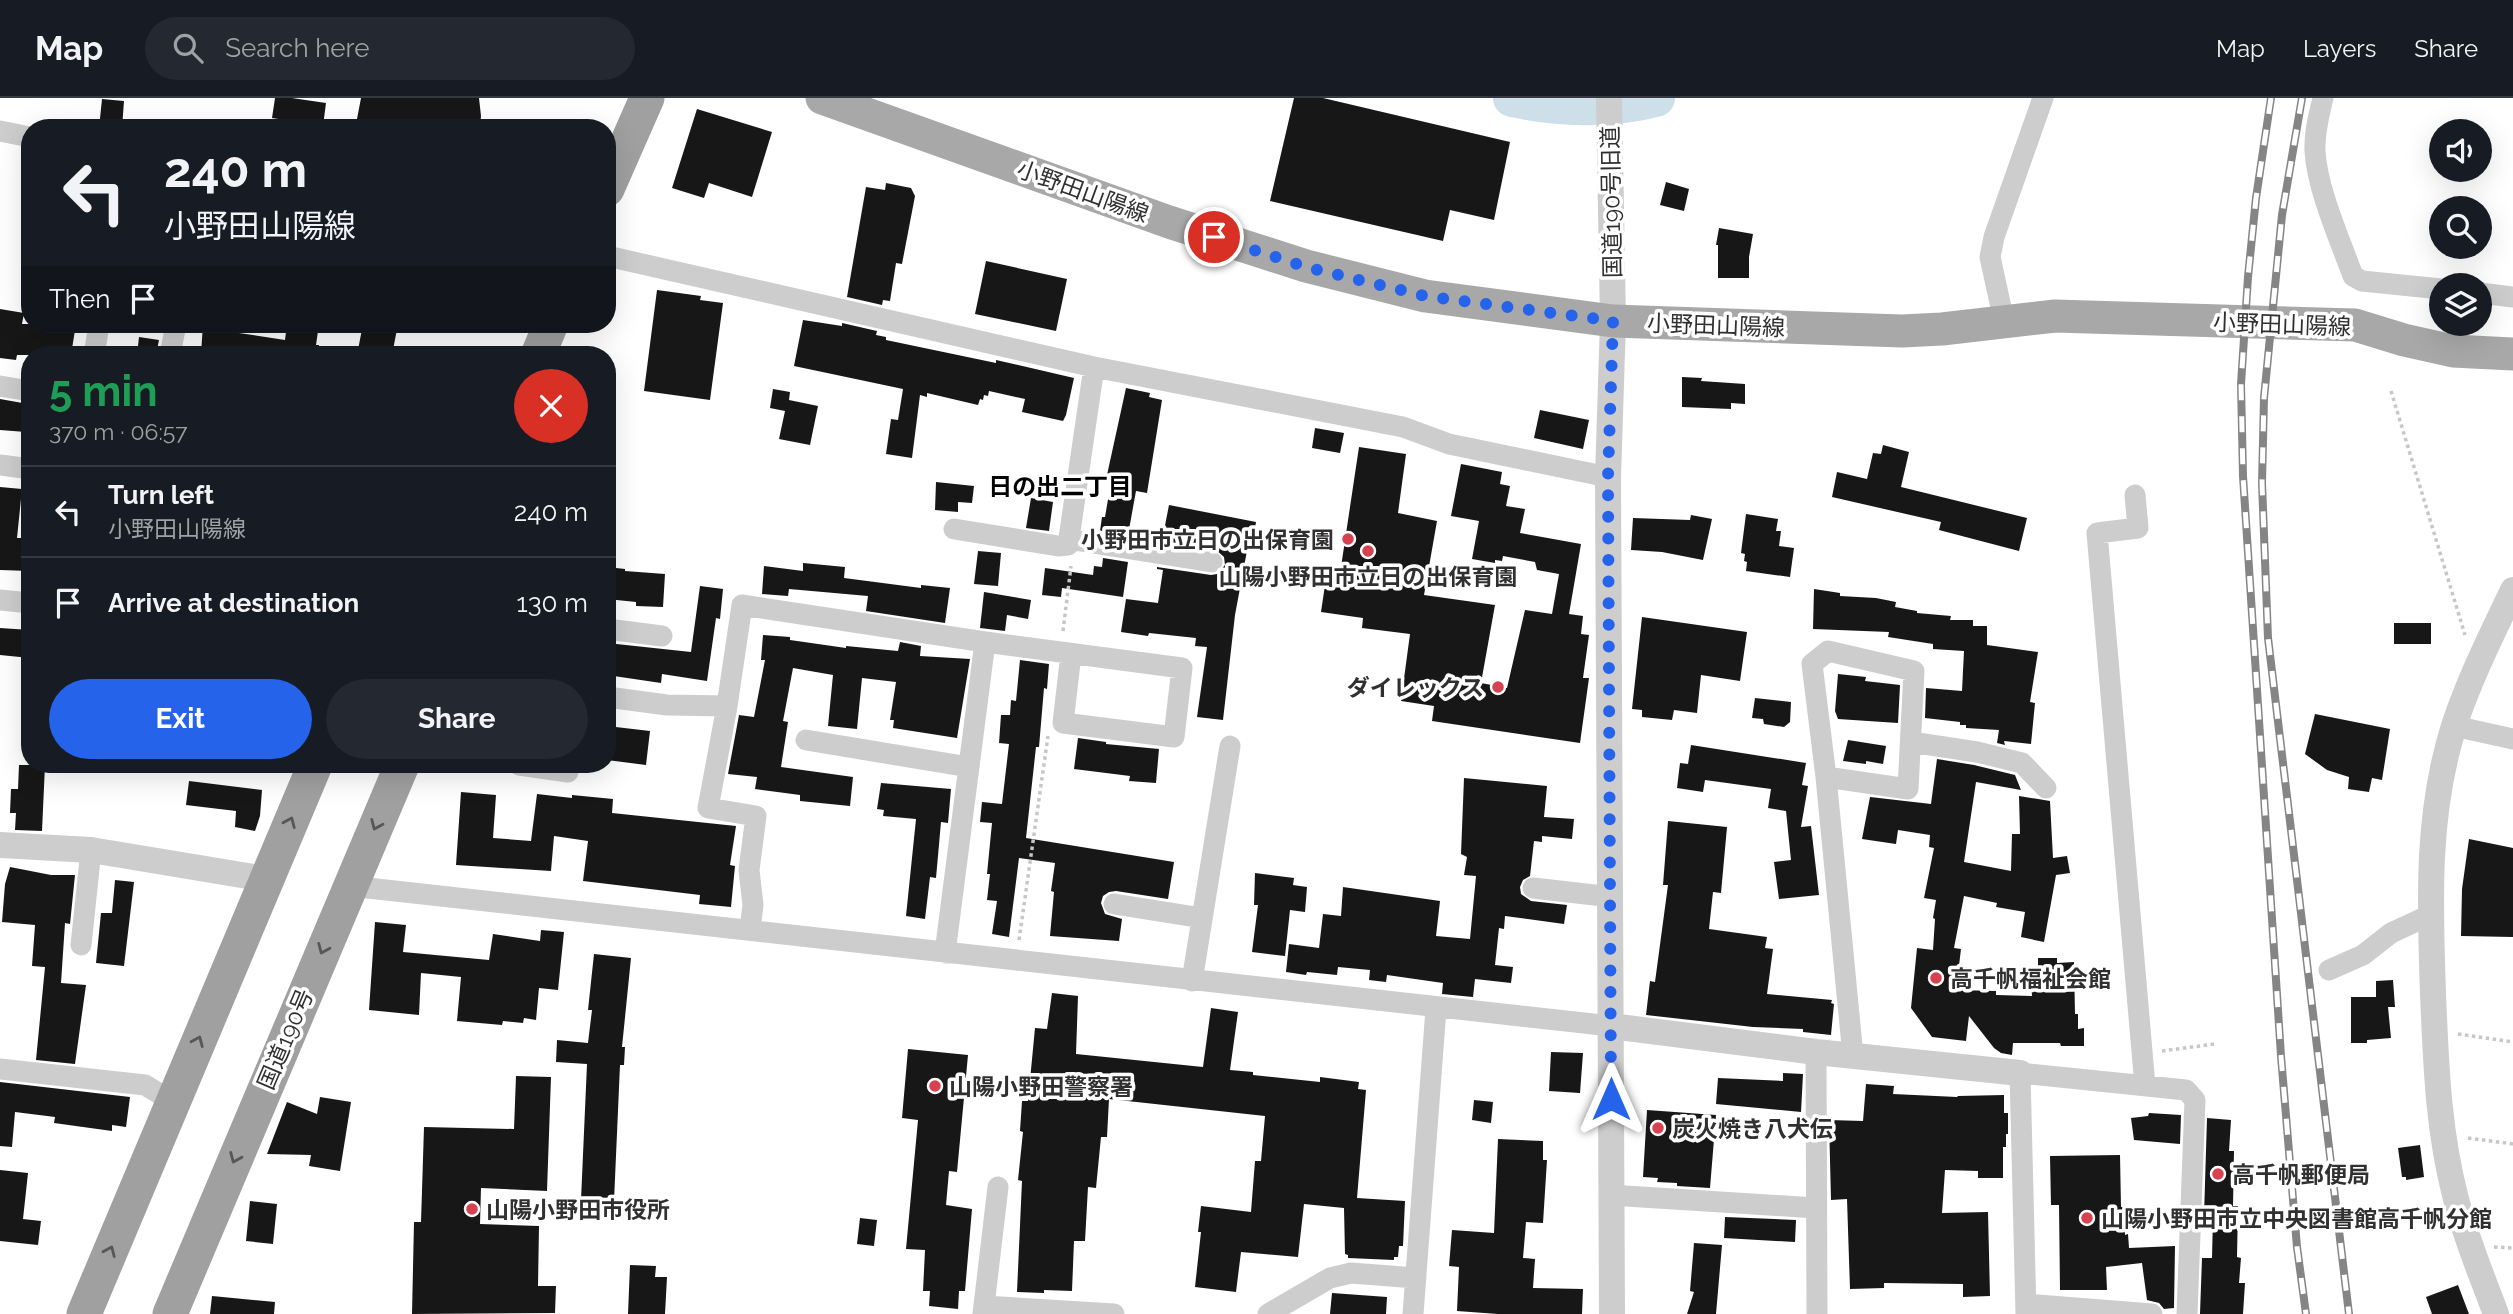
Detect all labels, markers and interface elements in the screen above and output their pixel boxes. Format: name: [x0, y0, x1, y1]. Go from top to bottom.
search box: [145, 17, 635, 80]
text: Map: [35, 29, 103, 68]
icon: search: [169, 29, 207, 67]
text: Search here: [225, 33, 370, 63]
text: Map: [2216, 34, 2265, 63]
text: Layers: [2303, 34, 2376, 63]
text: Share: [2414, 34, 2478, 63]
map controls: [2429, 119, 2492, 336]
button: sound: [2429, 119, 2492, 182]
street label: 国道190号旧道: [1596, 126, 1626, 278]
text: 240 m: [164, 141, 307, 198]
icon: left: [49, 147, 140, 238]
street label: 小野田山陽線: [1014, 155, 1152, 227]
button: search: [2429, 196, 2492, 259]
text: 小野田山陽線: [164, 207, 356, 244]
pin: [1184, 207, 1244, 267]
icon: arrive: [1195, 218, 1233, 256]
button: layers: [2429, 273, 2492, 336]
icon: arrive: [124, 280, 162, 318]
text: Then: [49, 284, 110, 314]
street label: 小野田山陽線: [2213, 308, 2351, 340]
street label: 小野田山陽線: [1647, 309, 1785, 341]
text: 5 min: [49, 367, 158, 416]
button: close: [514, 369, 588, 443]
text: 370 m · 06:57: [49, 418, 188, 445]
district label: 日の出二丁目: [988, 472, 1132, 501]
text: Turn left: [108, 480, 214, 510]
icon: left: [49, 493, 87, 531]
text: 240 m: [514, 497, 588, 527]
text: 小野田山陽線: [108, 515, 246, 542]
place label: 小野田市立日の出保育園: [1081, 526, 1334, 553]
marker: 小野田市立日の出保育園: [1340, 531, 1356, 547]
marker: 山陽小野田市立日の出保育園: [1360, 543, 1376, 559]
place label: 山陽小野田市立日の出保育園: [1219, 563, 1518, 590]
icon: arrive: [49, 584, 87, 622]
text: Arrive at destination: [108, 588, 359, 618]
text: 130 m: [517, 588, 588, 618]
place label: ダイレックス: [1347, 674, 1484, 701]
button: Exit: [49, 679, 312, 759]
button: Share: [326, 679, 588, 759]
marker: ダイレックス: [1490, 679, 1506, 695]
one-way arrow: [282, 817, 296, 829]
one-way arrow: [370, 818, 384, 830]
one-way arrow: [318, 942, 332, 954]
place label: 高千帆福祉会館: [1950, 965, 2111, 992]
marker: 高千帆福祉会館: [1928, 970, 1944, 986]
street label: 国道190号: [252, 985, 318, 1093]
one-way arrow: [190, 1036, 204, 1048]
position arrow: [1574, 1062, 1648, 1136]
place label: 山陽小野田警察署: [949, 1073, 1133, 1100]
marker: 山陽小野田警察署: [927, 1078, 943, 1094]
place label: 炭火焼き八犬伝: [1672, 1115, 1833, 1142]
marker: 炭火焼き八犬伝: [1650, 1120, 1666, 1136]
one-way arrow: [229, 1151, 243, 1164]
place label: 高千帆郵便局: [2232, 1161, 2370, 1188]
marker: 高千帆郵便局: [2210, 1166, 2226, 1182]
place label: 山陽小野田市役所: [486, 1196, 670, 1223]
marker: 山陽小野田市役所: [464, 1201, 480, 1217]
place label: 山陽小野田市立中央図書館高千帆分館: [2101, 1205, 2492, 1232]
marker: 山陽小野田市立中央図書館高千帆分館: [2079, 1210, 2095, 1226]
one-way arrow: [102, 1246, 116, 1258]

